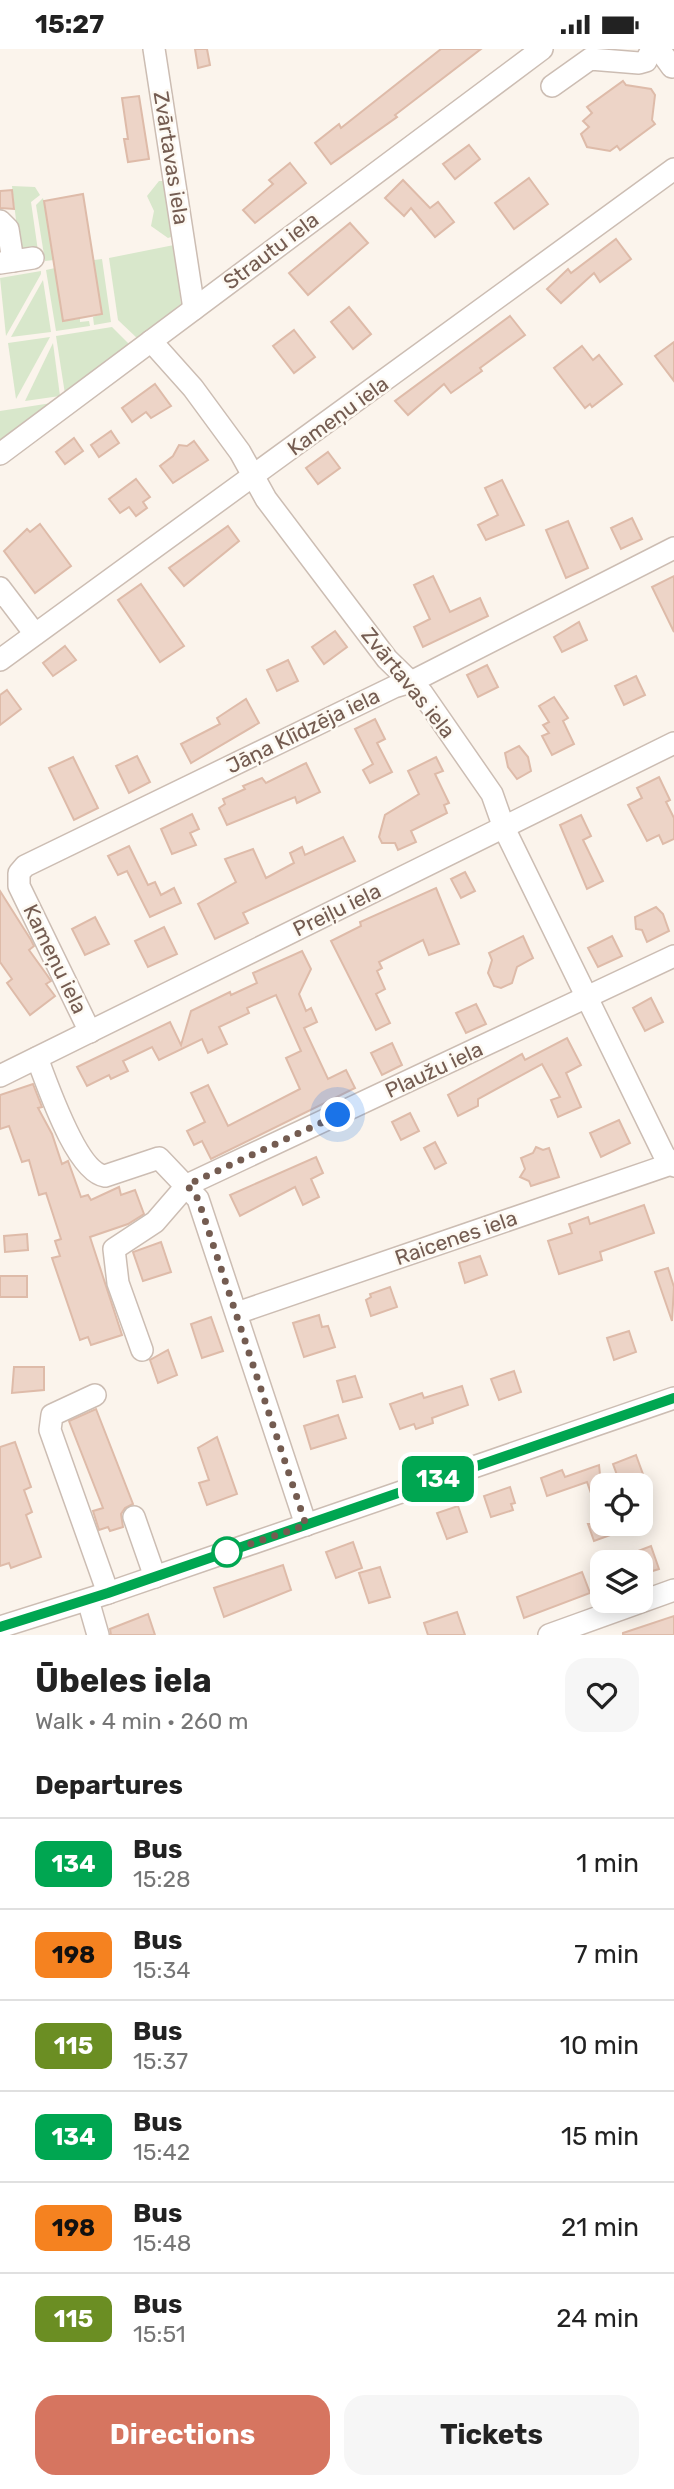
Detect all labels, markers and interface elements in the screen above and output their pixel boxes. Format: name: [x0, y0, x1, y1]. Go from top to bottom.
text: 15:27: [35, 9, 104, 40]
street label: Zvārtavas iela: [149, 89, 194, 226]
street label: Strautu iela: [218, 207, 323, 295]
street label: Kameņu iela: [282, 371, 393, 461]
street label: Zvārtavas iela: [356, 622, 460, 743]
street label: Jāņa Klīdzēja iela: [222, 683, 384, 779]
street label: Preiļu iela: [289, 878, 385, 942]
street label: Kameņu iela: [18, 900, 93, 1018]
street label: Plaužu iela: [381, 1036, 487, 1103]
your location: [320, 1097, 355, 1132]
street label: Raicenes iela: [391, 1205, 520, 1270]
line badge: 134: [398, 1456, 478, 1502]
text: 134: [416, 1465, 460, 1493]
map controls: [590, 1473, 653, 1613]
button: locate: [590, 1473, 653, 1536]
unlabelled marker: [212, 1537, 242, 1567]
button: layers: [590, 1550, 653, 1613]
button: heart: [565, 1658, 639, 1732]
text: Ūbeles iela: [35, 1661, 212, 1700]
text: Walk · 4 min · 260 m: [35, 1707, 249, 1735]
text: Departures: [35, 1770, 183, 1801]
text: Bus: [133, 1834, 182, 1865]
text: 1 min: [576, 1848, 639, 1879]
text: 134: [51, 1850, 96, 1878]
text: 15:28: [133, 1865, 191, 1893]
text: Bus: [133, 1925, 182, 1956]
text: 7 min: [574, 1939, 639, 1970]
text: 198: [52, 1941, 95, 1969]
text: 15:34: [133, 1956, 191, 1984]
text: Bus: [133, 2016, 182, 2047]
text: 10 min: [560, 2030, 639, 2061]
text: 115: [54, 2032, 93, 2060]
text: 15:37: [133, 2047, 188, 2075]
text: Bus: [133, 2107, 182, 2138]
text: 15 min: [561, 2121, 639, 2152]
text: 134: [51, 2123, 96, 2151]
text: 15:42: [133, 2138, 190, 2166]
text: Bus: [133, 2198, 182, 2229]
text: 21 min: [561, 2212, 639, 2243]
text: 198: [52, 2214, 95, 2242]
text: 15:48: [133, 2229, 191, 2257]
text: Bus: [133, 2289, 182, 2320]
text: 24 min: [556, 2303, 639, 2334]
text: 115: [54, 2305, 93, 2333]
text: 15:51: [133, 2320, 186, 2348]
button: Directions: [35, 2395, 330, 2475]
button: Tickets: [344, 2395, 639, 2475]

